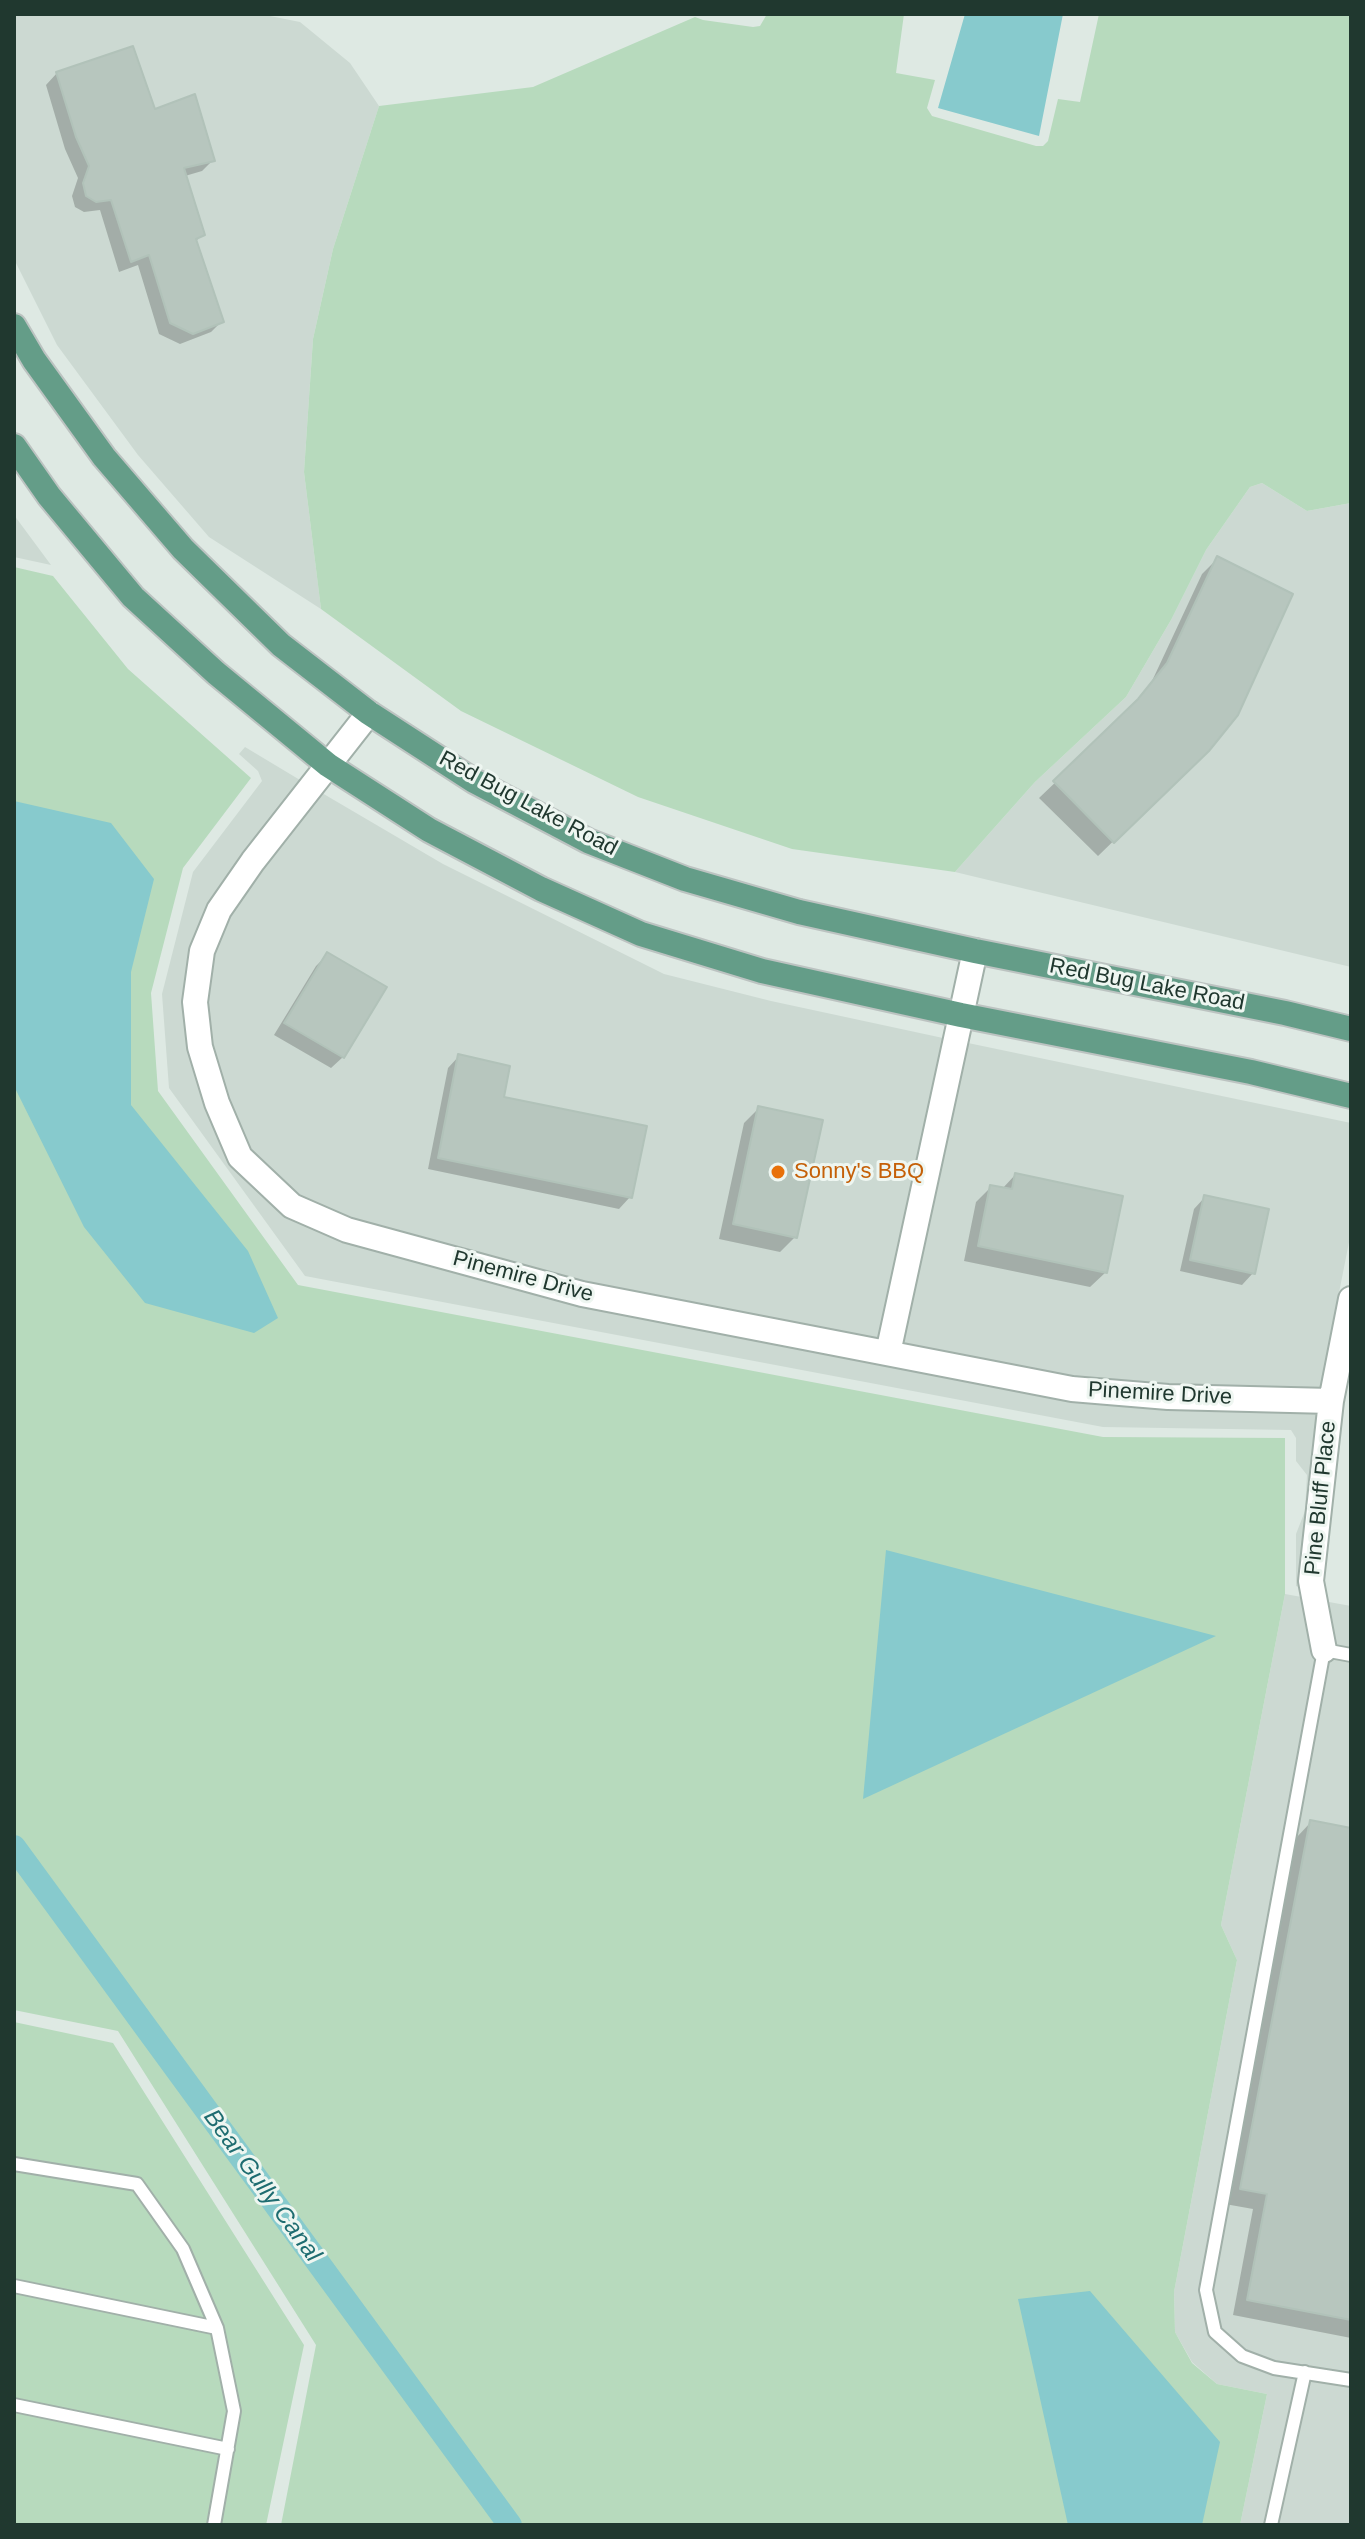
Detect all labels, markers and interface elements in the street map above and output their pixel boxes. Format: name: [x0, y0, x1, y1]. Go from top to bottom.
street label: Red Bug Lake Road: [434, 746, 622, 862]
street label: Red Bug Lake Road: [1047, 953, 1247, 1017]
place label: Sonny's BBQ: [794, 1159, 924, 1185]
marker: Sonny's BBQ: [769, 1163, 787, 1181]
street label: Pinemire Drive: [450, 1246, 596, 1308]
street label: Pinemire Drive: [1087, 1377, 1233, 1411]
street label: Pine Bluff Place: [1300, 1420, 1342, 1576]
water label: Bear Gully Canal: [197, 2104, 327, 2268]

